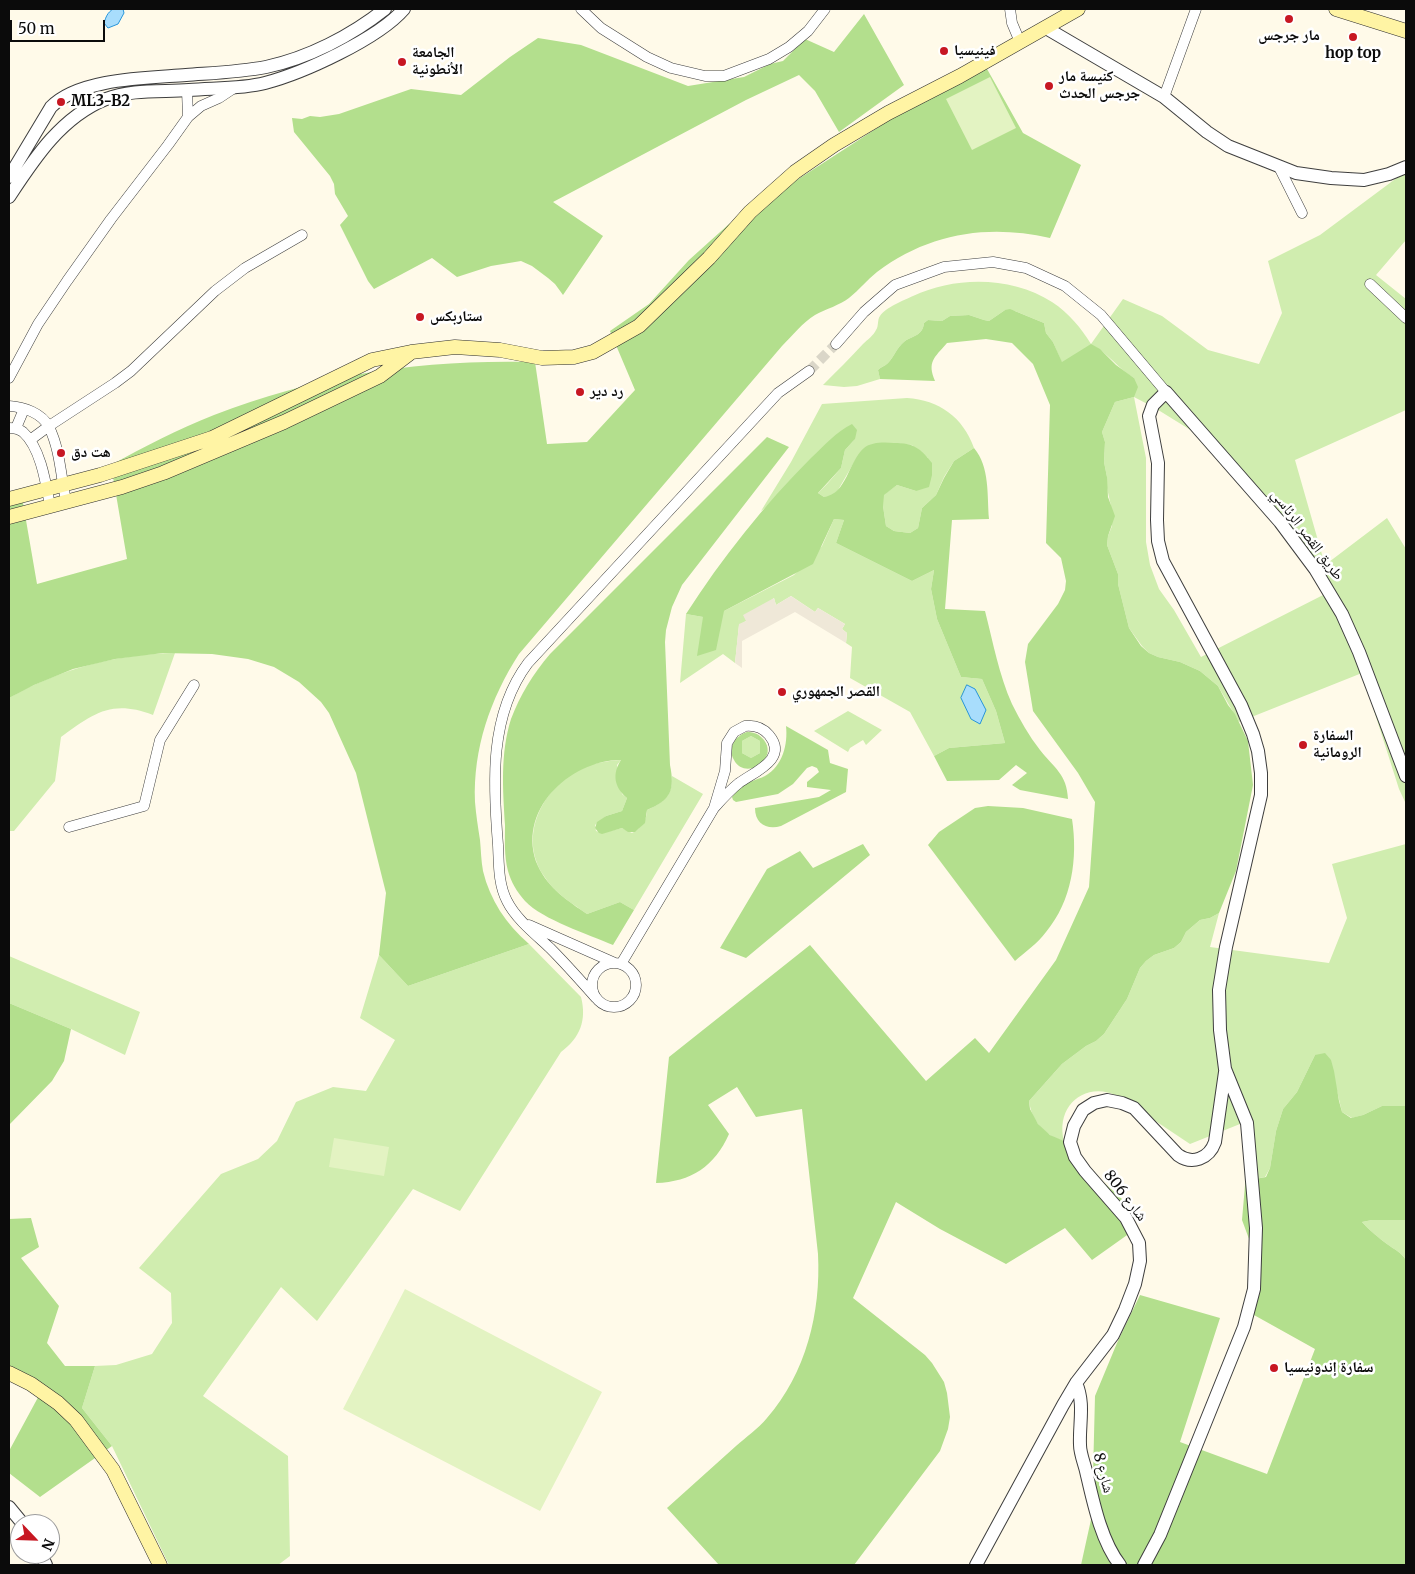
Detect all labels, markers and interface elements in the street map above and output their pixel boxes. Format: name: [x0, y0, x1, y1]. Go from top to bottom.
scale bar: [12, 10, 108, 42]
marker: مار جرجس: [1283, 13, 1295, 25]
text: 50 m: [18, 19, 55, 38]
place label: مار جرجس: [1258, 27, 1320, 45]
marker: hop top: [1347, 31, 1359, 43]
place label: فينيسيا: [954, 42, 996, 60]
place label: الجامعة الأنطونية: [412, 44, 463, 79]
marker: فينيسيا: [938, 45, 950, 57]
place label: hop top: [1325, 45, 1381, 63]
marker: الجامعة الأنطونية: [396, 56, 408, 68]
place label: كنيسة مار جرجس الحدث: [1059, 68, 1140, 103]
marker: كنيسة مار جرجس الحدث: [1043, 80, 1055, 92]
place label: ML3-B2: [71, 93, 130, 111]
marker: ML3-B2: [55, 96, 67, 108]
place label: ستاربكس: [430, 308, 483, 326]
marker: ستاربكس: [414, 311, 426, 323]
place label: رد دير: [590, 383, 623, 401]
marker: رد دير: [574, 386, 586, 398]
place label: هت دق: [71, 444, 111, 462]
marker: هت دق: [55, 447, 67, 459]
street label: طريق القصر الرئاسي: [1267, 486, 1347, 584]
place label: القصر الجمهوري: [792, 683, 880, 701]
marker: القصر الجمهوري: [776, 686, 788, 698]
place label: السفارة الرومانية: [1313, 727, 1362, 762]
marker: السفارة الرومانية: [1297, 739, 1309, 751]
street label: شارع 806: [1100, 1167, 1150, 1225]
place label: سفارة إندونيسيا: [1284, 1359, 1373, 1377]
marker: سفارة إندونيسيا: [1268, 1362, 1280, 1374]
street label: شارع 8: [1089, 1451, 1117, 1495]
north arrow: [10, 1514, 60, 1564]
text: N: [37, 1536, 58, 1553]

